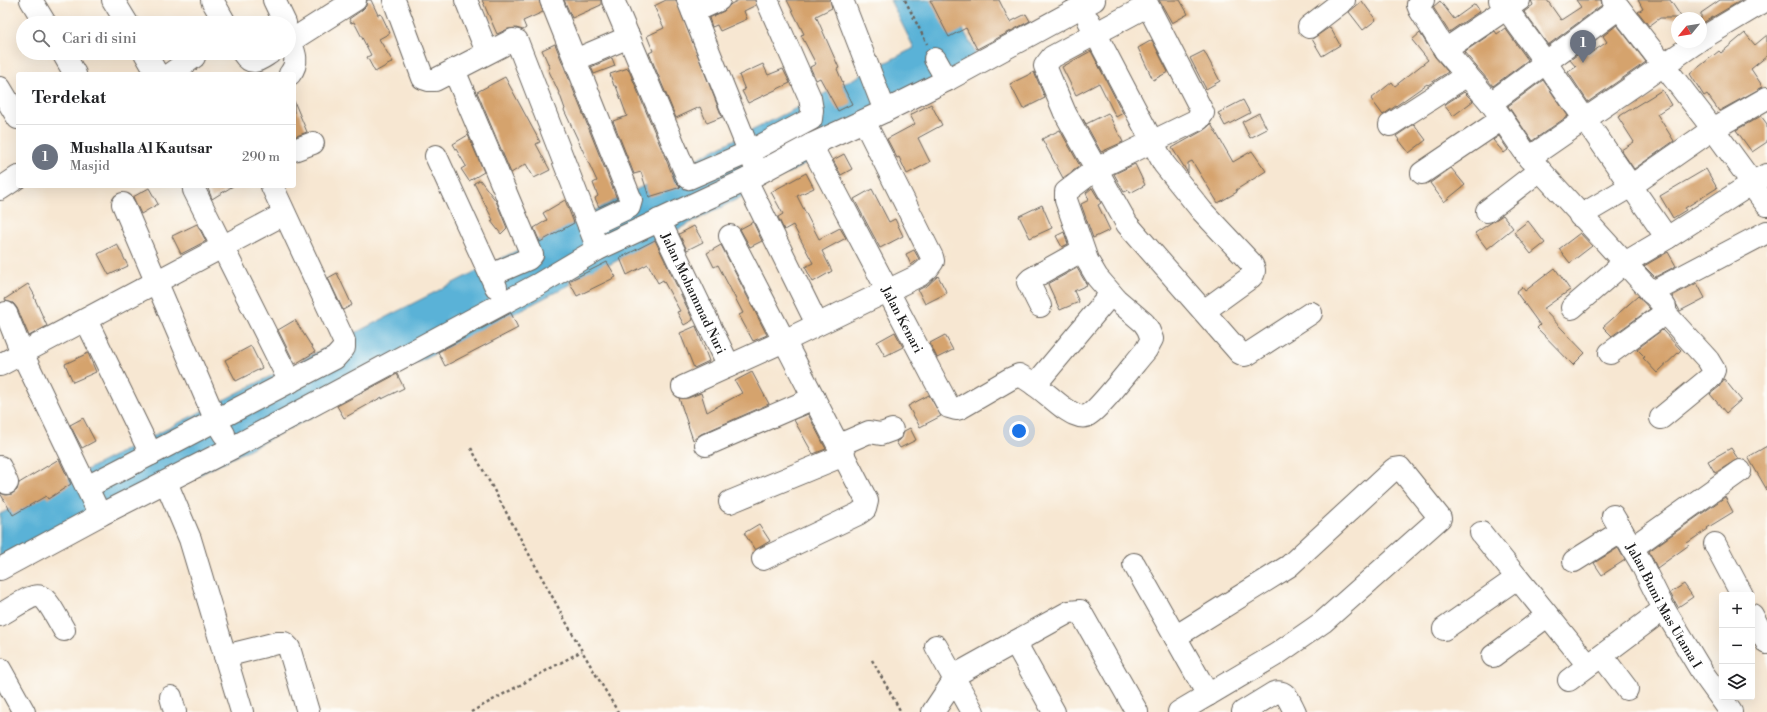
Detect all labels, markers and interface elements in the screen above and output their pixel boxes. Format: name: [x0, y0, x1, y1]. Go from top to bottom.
north arrow: [1671, 12, 1707, 48]
search box: [16, 16, 296, 60]
icon: search: [30, 27, 52, 49]
text: Cari di sini: [62, 29, 137, 48]
pin: 1: [1570, 30, 1596, 63]
text: Terdekat: [32, 87, 106, 109]
text: Mushalla Al Kautsar: [70, 139, 213, 158]
text: 1: [42, 149, 48, 165]
text: 290 m: [242, 149, 280, 165]
text: Masjid: [70, 158, 110, 174]
street label: Jalan Mohammad Nuri: [657, 229, 729, 357]
street label: Jalan Kenari: [877, 283, 926, 356]
your location: [1009, 421, 1029, 441]
street label: Jalan Bumi Mas Utama I: [1622, 540, 1705, 671]
map controls: [1719, 592, 1755, 700]
button: +: [1719, 592, 1755, 628]
button: −: [1719, 628, 1755, 664]
button: layers: [1719, 664, 1755, 700]

